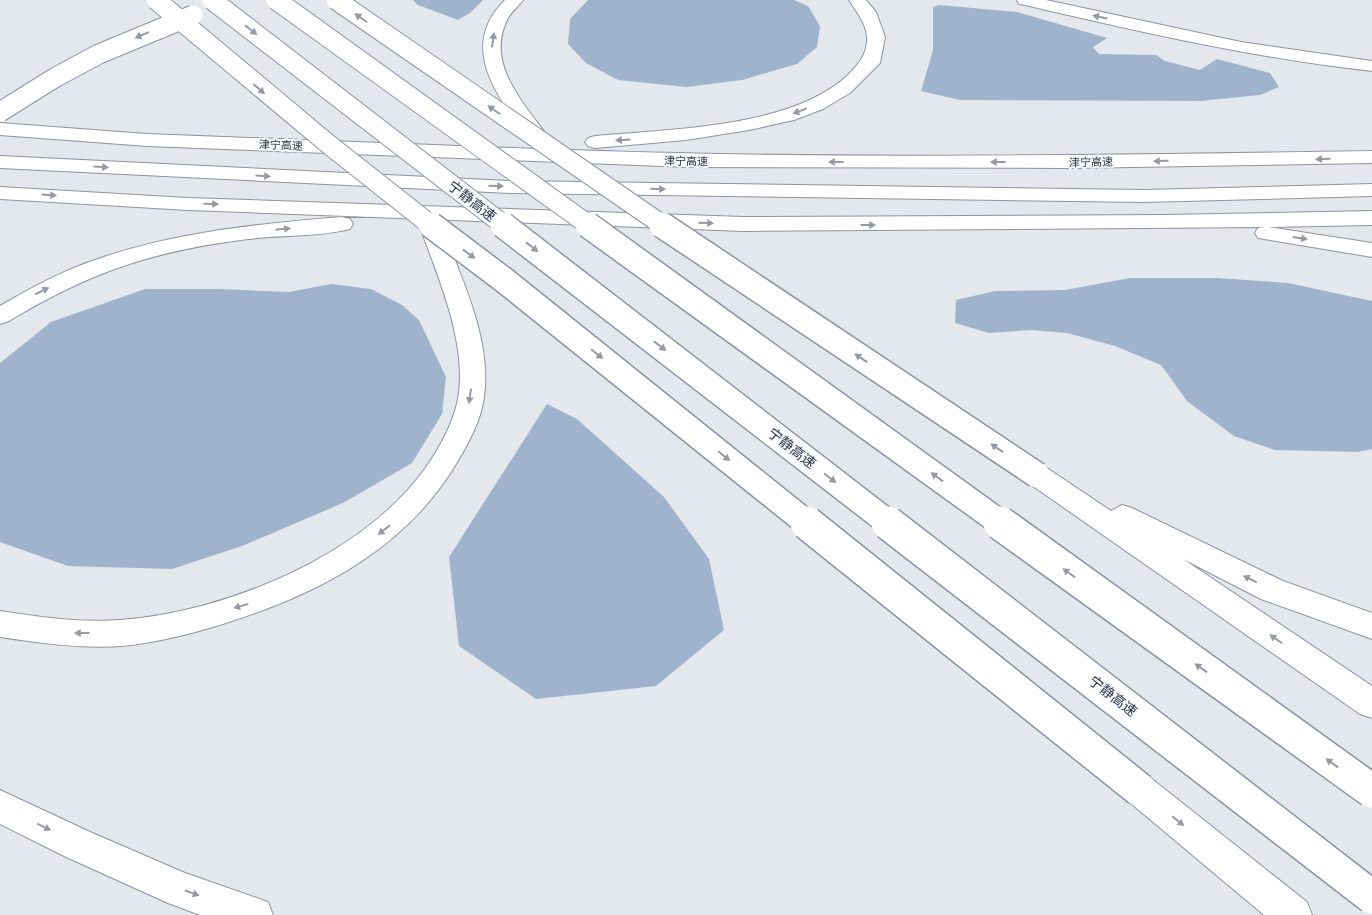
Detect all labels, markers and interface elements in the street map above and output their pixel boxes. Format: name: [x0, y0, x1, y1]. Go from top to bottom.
one-way arrow: [354, 13, 368, 23]
one-way arrow: [1093, 13, 1108, 21]
one-way arrow: [244, 24, 257, 35]
one-way arrow: [135, 31, 149, 39]
one-way arrow: [489, 32, 497, 48]
one-way arrow: [253, 83, 266, 94]
one-way arrow: [488, 105, 501, 115]
one-way arrow: [792, 107, 807, 115]
one-way arrow: [615, 137, 631, 145]
street label: 津宁高速: [259, 138, 303, 153]
street label: 津宁高速: [664, 155, 708, 168]
one-way arrow: [1315, 155, 1331, 163]
street label: 津宁高速: [1069, 156, 1113, 169]
one-way arrow: [1153, 157, 1169, 165]
one-way arrow: [828, 158, 844, 166]
one-way arrow: [990, 158, 1006, 166]
one-way arrow: [93, 164, 109, 172]
one-way arrow: [256, 173, 272, 181]
street label: 宁静高速: [445, 177, 499, 225]
one-way arrow: [488, 183, 504, 191]
one-way arrow: [650, 185, 666, 193]
one-way arrow: [41, 192, 57, 200]
one-way arrow: [203, 201, 219, 209]
one-way arrow: [698, 219, 714, 227]
one-way arrow: [860, 221, 876, 229]
one-way arrow: [275, 225, 291, 233]
one-way arrow: [1293, 234, 1309, 242]
one-way arrow: [525, 242, 539, 252]
one-way arrow: [462, 249, 475, 260]
one-way arrow: [35, 287, 50, 295]
one-way arrow: [653, 341, 666, 352]
one-way arrow: [590, 349, 603, 360]
one-way arrow: [855, 353, 868, 363]
one-way arrow: [466, 389, 474, 405]
street label: 宁静高速: [765, 424, 819, 472]
one-way arrow: [990, 443, 1003, 453]
one-way arrow: [717, 451, 730, 462]
one-way arrow: [931, 472, 944, 483]
one-way arrow: [823, 473, 837, 483]
one-way arrow: [377, 525, 391, 535]
one-way arrow: [1063, 567, 1076, 578]
one-way arrow: [1243, 575, 1257, 583]
one-way arrow: [234, 603, 249, 611]
one-way arrow: [74, 629, 90, 637]
one-way arrow: [1269, 634, 1283, 644]
one-way arrow: [1195, 662, 1208, 673]
street label: 宁静高速: [1086, 672, 1140, 720]
one-way arrow: [1326, 758, 1339, 768]
one-way arrow: [1171, 815, 1184, 826]
one-way arrow: [36, 823, 51, 831]
one-way arrow: [185, 890, 200, 898]

